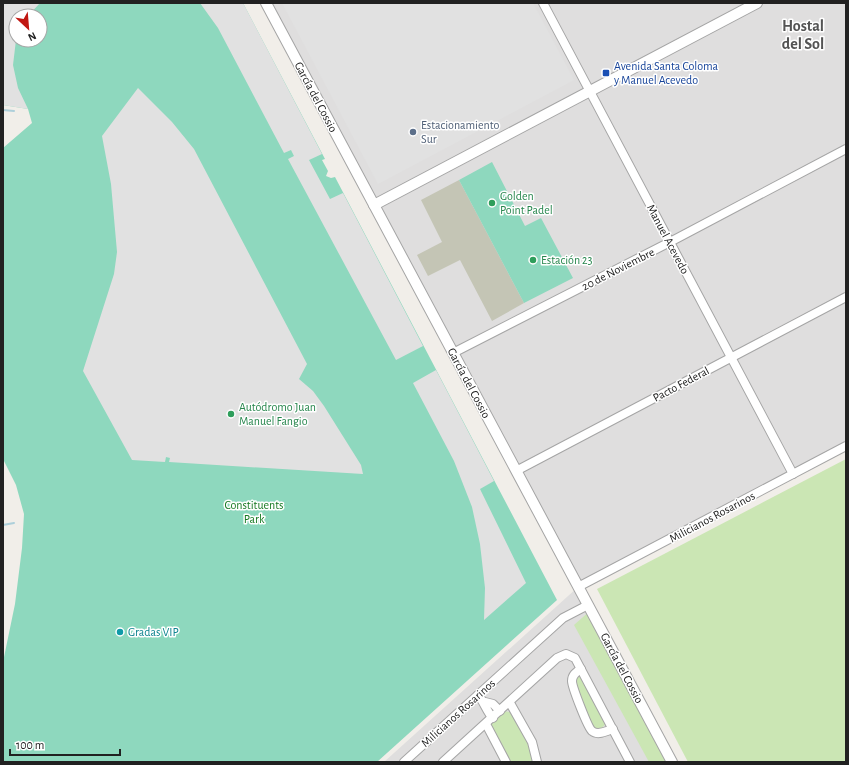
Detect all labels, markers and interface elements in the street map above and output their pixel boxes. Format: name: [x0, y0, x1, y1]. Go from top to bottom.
north arrow: [8, 8, 48, 48]
district label: Hostal del Sol: [782, 18, 824, 52]
text: N: [26, 30, 38, 43]
street label: García del Cossio: [292, 60, 340, 134]
place label: Avenida Santa Coloma y Manuel Acevedo: [613, 60, 719, 87]
marker: Avenida Santa Coloma y Manuel Acevedo: [601, 68, 611, 78]
place label: Estacionamiento Sur: [421, 119, 499, 145]
marker: Estacionamiento Sur: [408, 127, 418, 137]
place label: Golden Point Padel: [500, 190, 553, 216]
marker: Golden Point Padel: [487, 198, 497, 208]
street label: Manuel Acevedo: [645, 202, 691, 276]
street label: 20 de Noviembre: [580, 246, 656, 292]
place label: Estación 23: [541, 254, 593, 266]
marker: Estación 23: [528, 255, 538, 265]
street label: García del Cossio: [445, 346, 493, 420]
street label: Pacto Federal: [651, 364, 711, 404]
place label: Autódromo Juan Manuel Fangio: [239, 401, 316, 427]
marker: Autódromo Juan Manuel Fangio: [226, 409, 236, 419]
street label: Milicianos Rosarinos: [667, 489, 757, 545]
park label: Constituents Park: [224, 499, 284, 525]
place label: Gradas VIP: [128, 626, 179, 638]
marker: Gradas VIP: [115, 627, 125, 637]
street label: García del Cossio: [598, 631, 646, 705]
street label: Milicianos Rosarinos: [419, 677, 497, 749]
scale bar: [10, 731, 120, 757]
text: 100 m: [16, 739, 44, 751]

